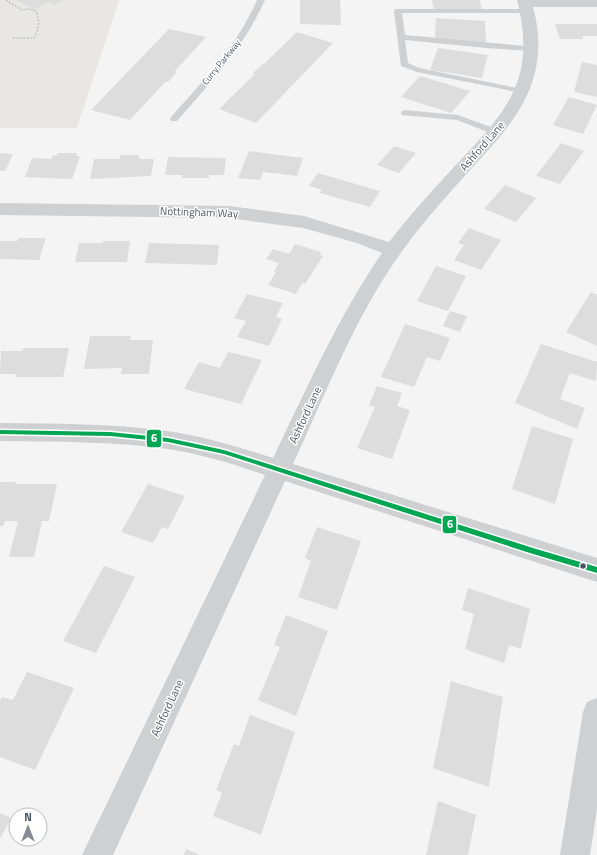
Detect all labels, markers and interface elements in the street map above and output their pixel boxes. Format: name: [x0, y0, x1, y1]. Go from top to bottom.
street label: Curry Parkway: [199, 36, 244, 87]
street label: Ashford Lane: [456, 117, 508, 174]
street label: Nottingham Way: [160, 203, 239, 221]
street label: Ashford Lane: [285, 384, 325, 446]
line badge: 6: [146, 429, 162, 448]
text: 6: [151, 430, 157, 446]
line badge: 6: [442, 515, 457, 534]
text: 6: [447, 516, 453, 532]
unlabelled marker: [578, 561, 588, 571]
street label: Ashford Lane: [147, 677, 187, 739]
north arrow: [8, 807, 48, 847]
text: N: [24, 809, 32, 825]

